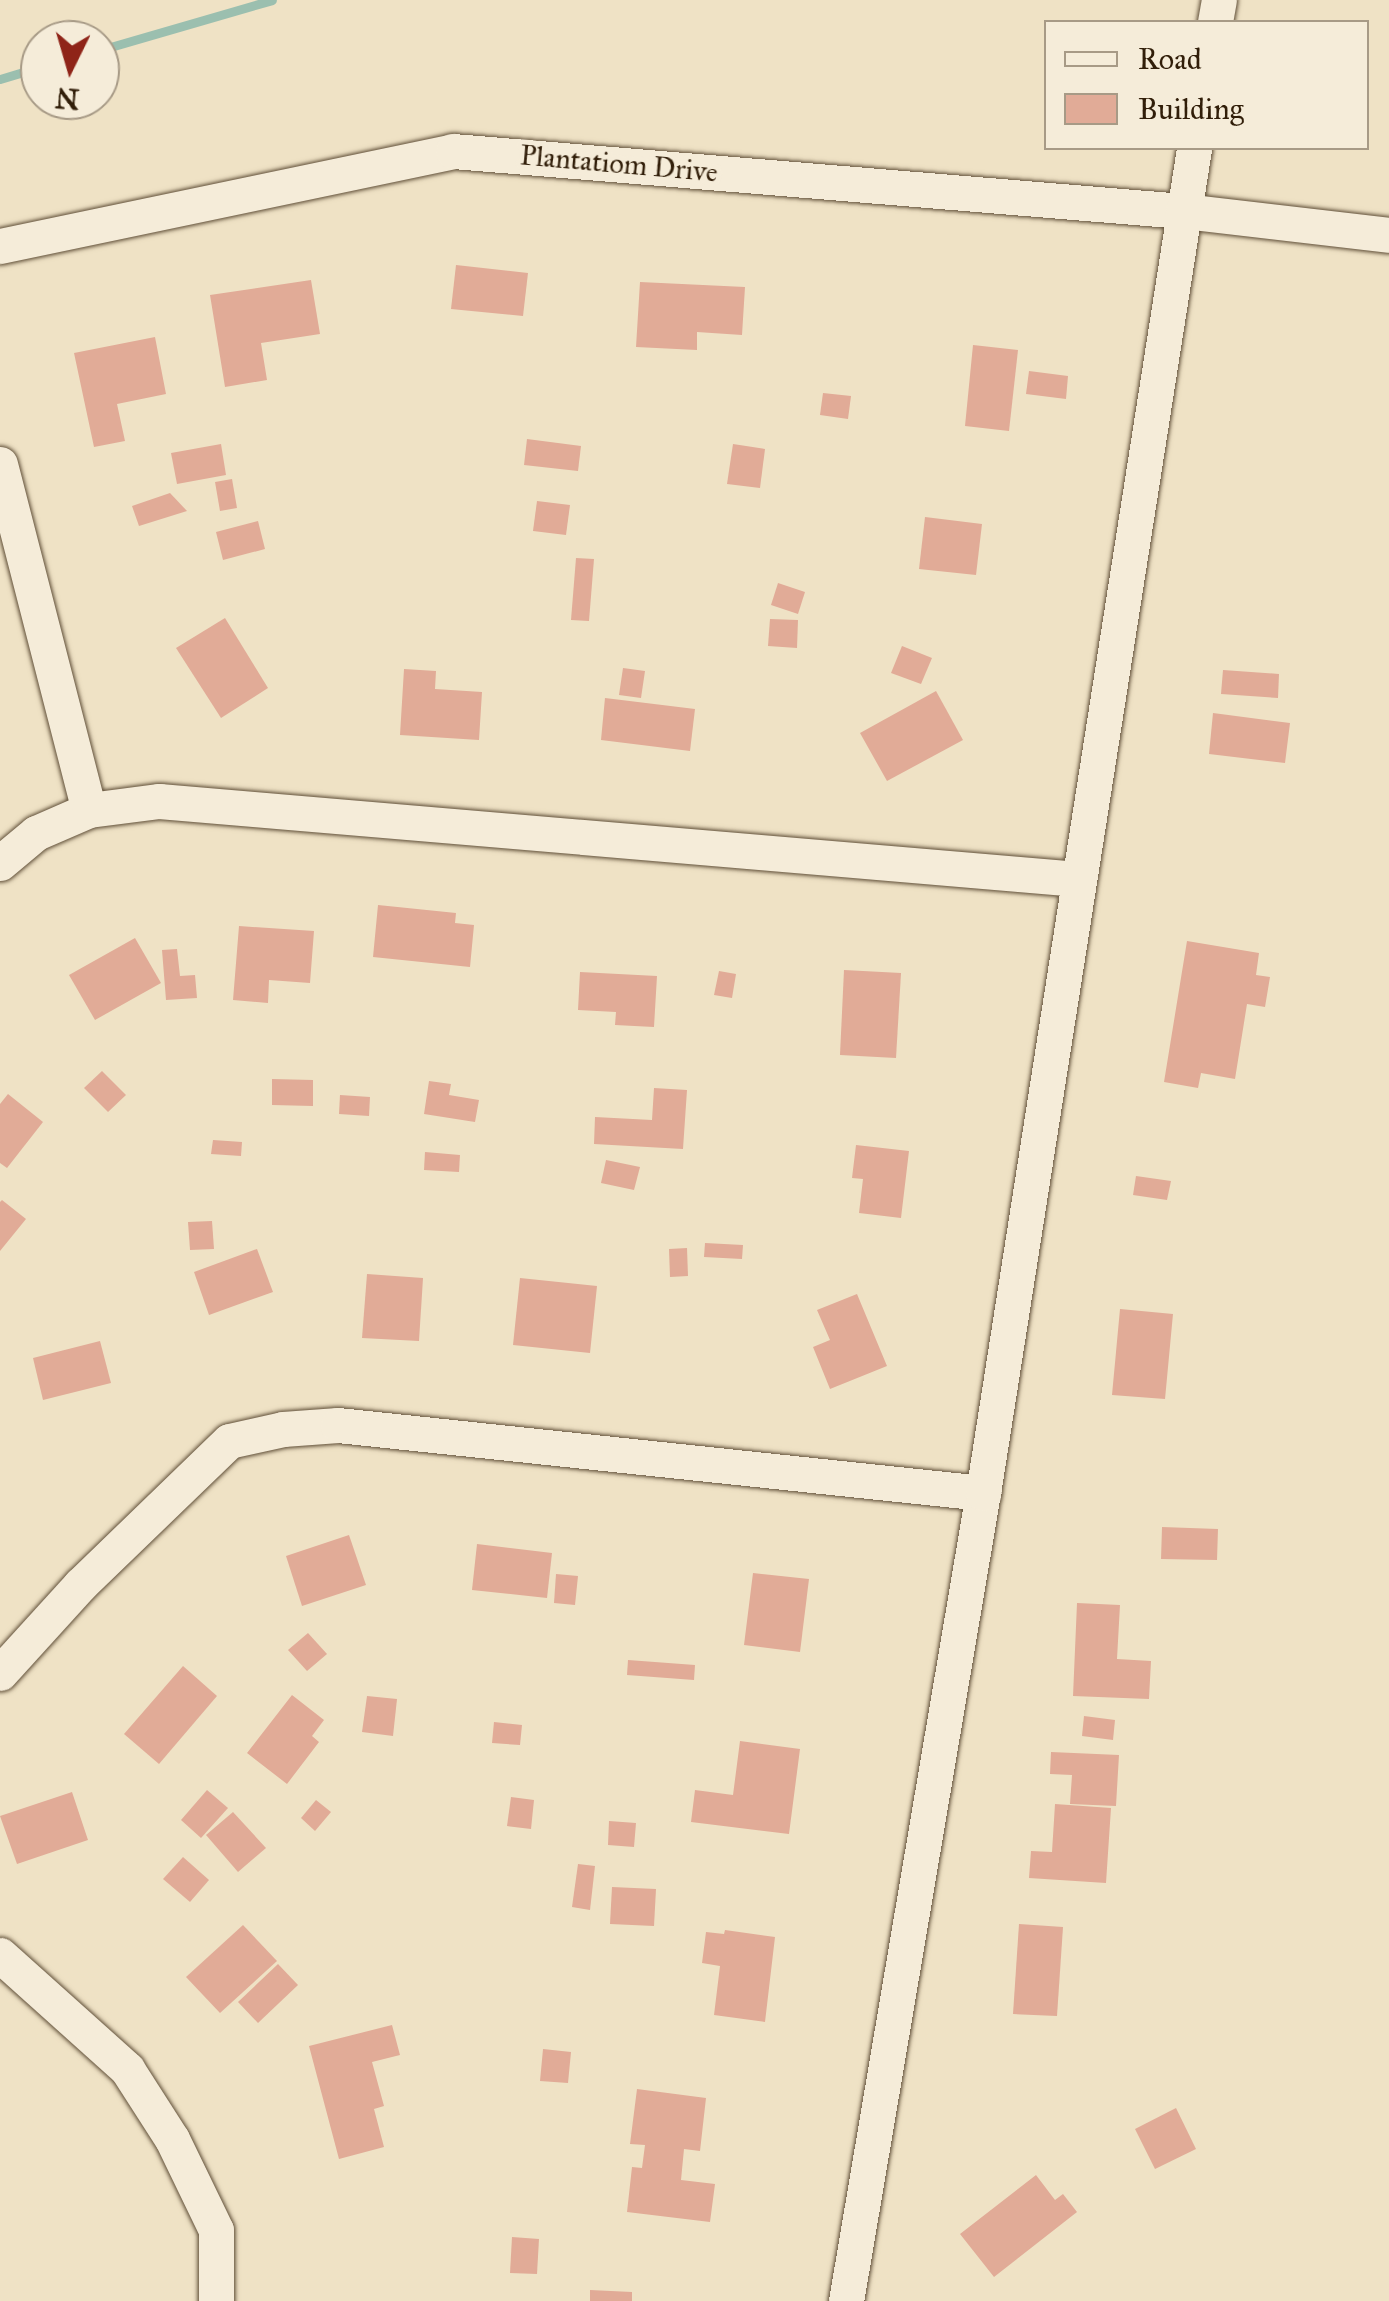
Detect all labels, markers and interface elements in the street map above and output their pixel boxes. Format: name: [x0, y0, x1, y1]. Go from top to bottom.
north arrow: [20, 20, 120, 120]
legend: [1044, 20, 1369, 150]
text: Road: [1138, 41, 1202, 77]
text: N: [54, 80, 81, 117]
text: Building: [1138, 91, 1244, 127]
street label: Plantatiom Drive: [519, 139, 719, 189]

